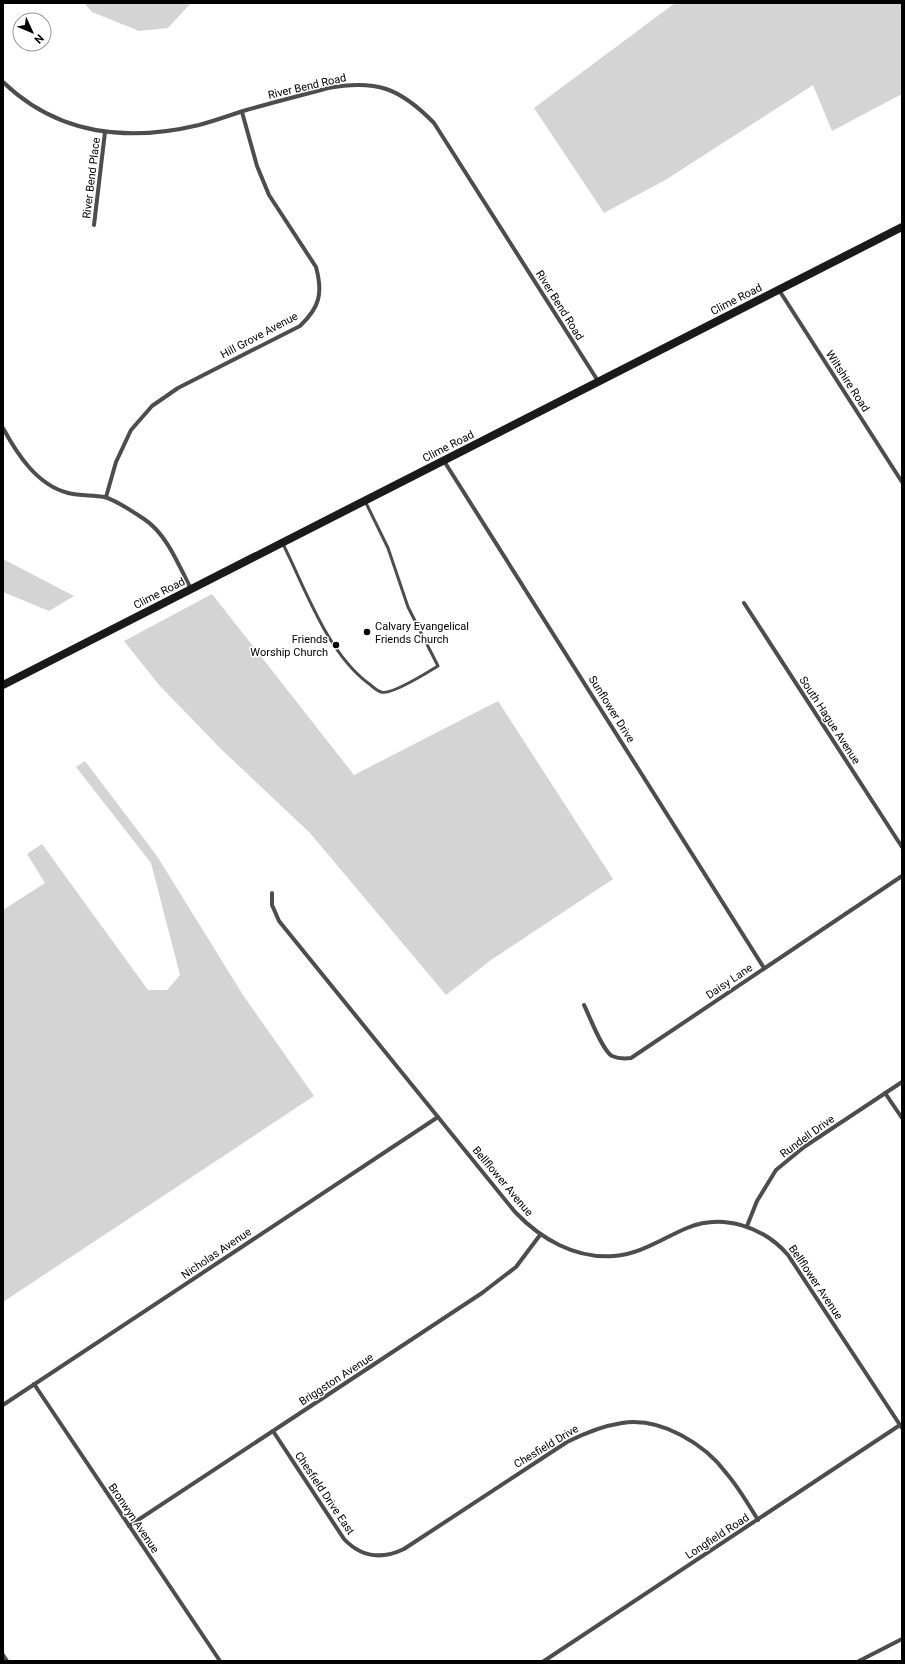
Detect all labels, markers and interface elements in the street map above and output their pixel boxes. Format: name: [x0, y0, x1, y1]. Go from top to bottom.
north arrow: [12, 12, 52, 52]
text: N: [31, 31, 46, 46]
street label: River Bend Road: [267, 71, 348, 102]
street label: River Bend Place: [80, 136, 103, 219]
street label: River Bend Road: [533, 268, 586, 343]
street label: Clime Road: [708, 281, 764, 318]
street label: Hill Grove Avenue: [218, 310, 300, 361]
street label: Wiltshire Road: [823, 348, 872, 414]
street label: Clime Road: [420, 428, 476, 465]
street label: Clime Road: [131, 575, 187, 612]
place label: Calvary Evangelical Friends Church: [375, 620, 469, 646]
marker: Calvary Evangelical Friends Church: [362, 627, 372, 637]
place label: Friends Worship Church: [250, 633, 328, 659]
marker: Friends Worship Church: [331, 640, 341, 650]
street label: Sunflower Drive: [586, 673, 637, 745]
street label: South Hague Avenue: [796, 674, 863, 767]
street label: Daisy Lane: [704, 961, 755, 1002]
street label: Rundell Drive: [778, 1112, 837, 1160]
street label: Bellflower Avenue: [470, 1144, 536, 1219]
street label: Nicholas Avenue: [179, 1225, 254, 1282]
street label: Bellflower Avenue: [786, 1243, 845, 1322]
street label: Briggston Avenue: [297, 1351, 376, 1408]
street label: Chesfield Drive: [512, 1422, 581, 1471]
street label: Chesfield Drive East: [292, 1449, 357, 1538]
street label: Bronwyn Avenue: [106, 1481, 162, 1556]
street label: Longfield Road: [683, 1511, 752, 1562]

